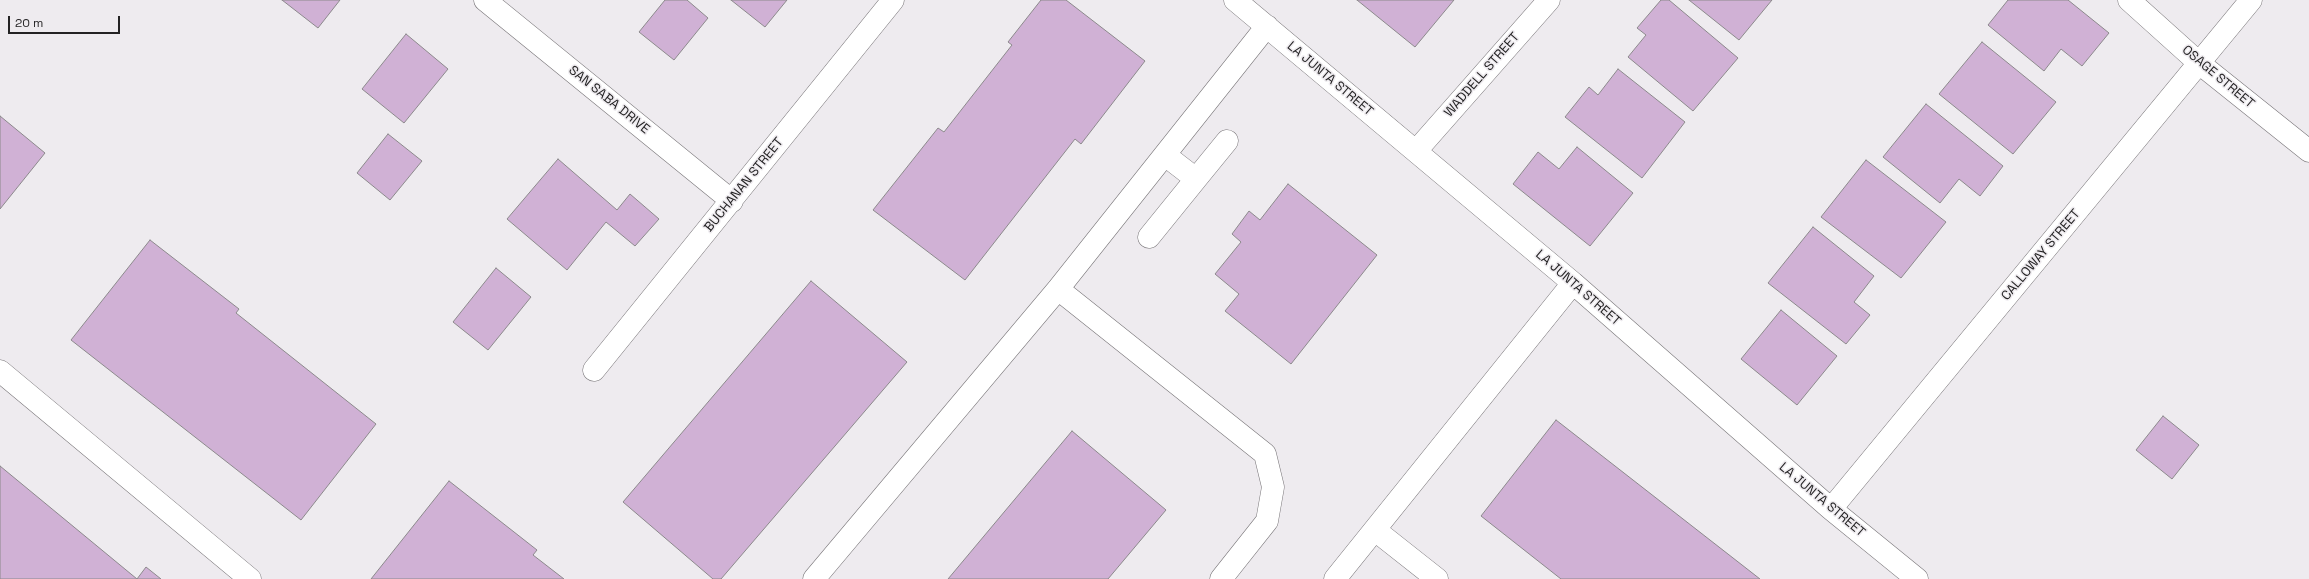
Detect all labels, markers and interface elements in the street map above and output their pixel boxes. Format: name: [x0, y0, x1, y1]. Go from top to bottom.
scale bar: [10, 8, 122, 34]
text: 20 m: [15, 15, 43, 31]
street label: WADDELL STREET: [1441, 30, 1523, 120]
street label: LA JUNTA STREET: [1284, 38, 1376, 120]
street label: OSAGE STREET: [2179, 42, 2257, 112]
street label: SAN SABA DRIVE: [565, 63, 653, 137]
street label: BUCHANAN STREET: [701, 135, 787, 235]
street label: CALLOWAY STREET: [1998, 206, 2084, 304]
street label: LA JUNTA STREET: [1532, 247, 1624, 329]
street label: LA JUNTA STREET: [1776, 459, 1868, 541]

